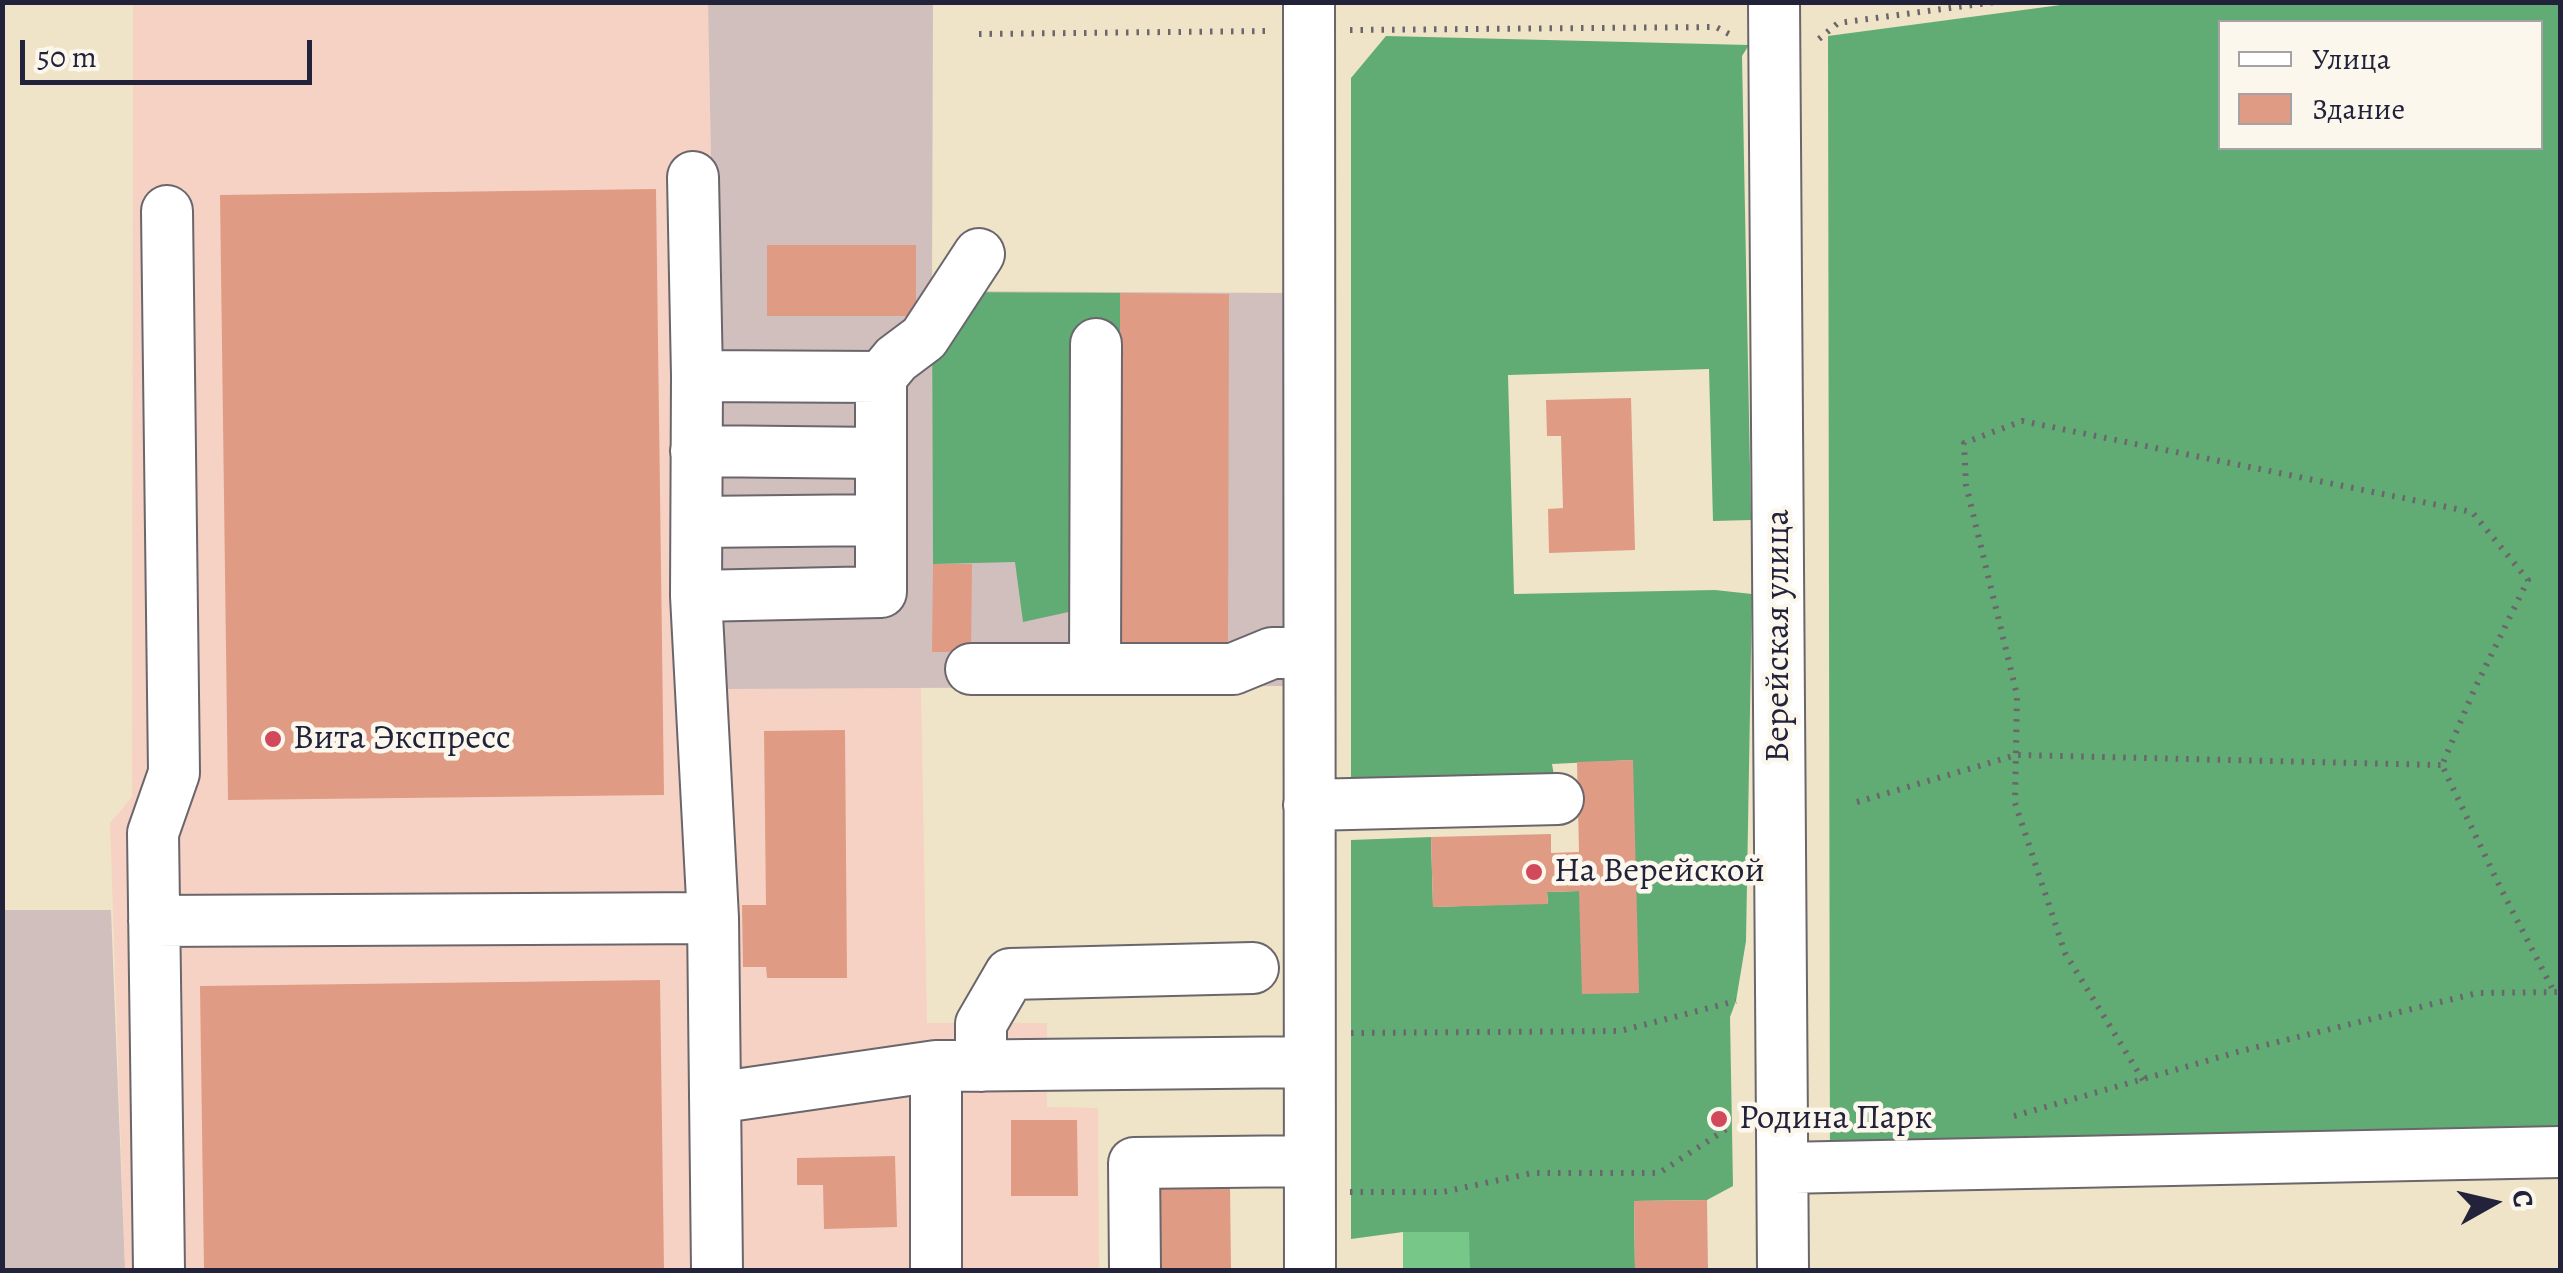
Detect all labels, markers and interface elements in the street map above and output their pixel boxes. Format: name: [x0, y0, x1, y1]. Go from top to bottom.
scale bar: [25, 20, 318, 82]
legend: [2218, 20, 2543, 150]
text: 50 m: [37, 37, 97, 77]
text: Улица: [2312, 39, 2391, 79]
text: Здание: [2312, 89, 2405, 129]
street label: Верейская улица: [1758, 509, 1800, 763]
place label: Вита Экспресс: [293, 718, 511, 760]
marker: Вита Экспресс: [262, 728, 284, 750]
place label: На Верейской: [1554, 851, 1765, 893]
marker: На Верейской: [1523, 861, 1545, 883]
place label: Родина Парк: [1739, 1098, 1932, 1140]
marker: Родина Парк: [1708, 1108, 1730, 1130]
north arrow: [2443, 1153, 2543, 1253]
text: С: [2503, 1188, 2543, 1210]

